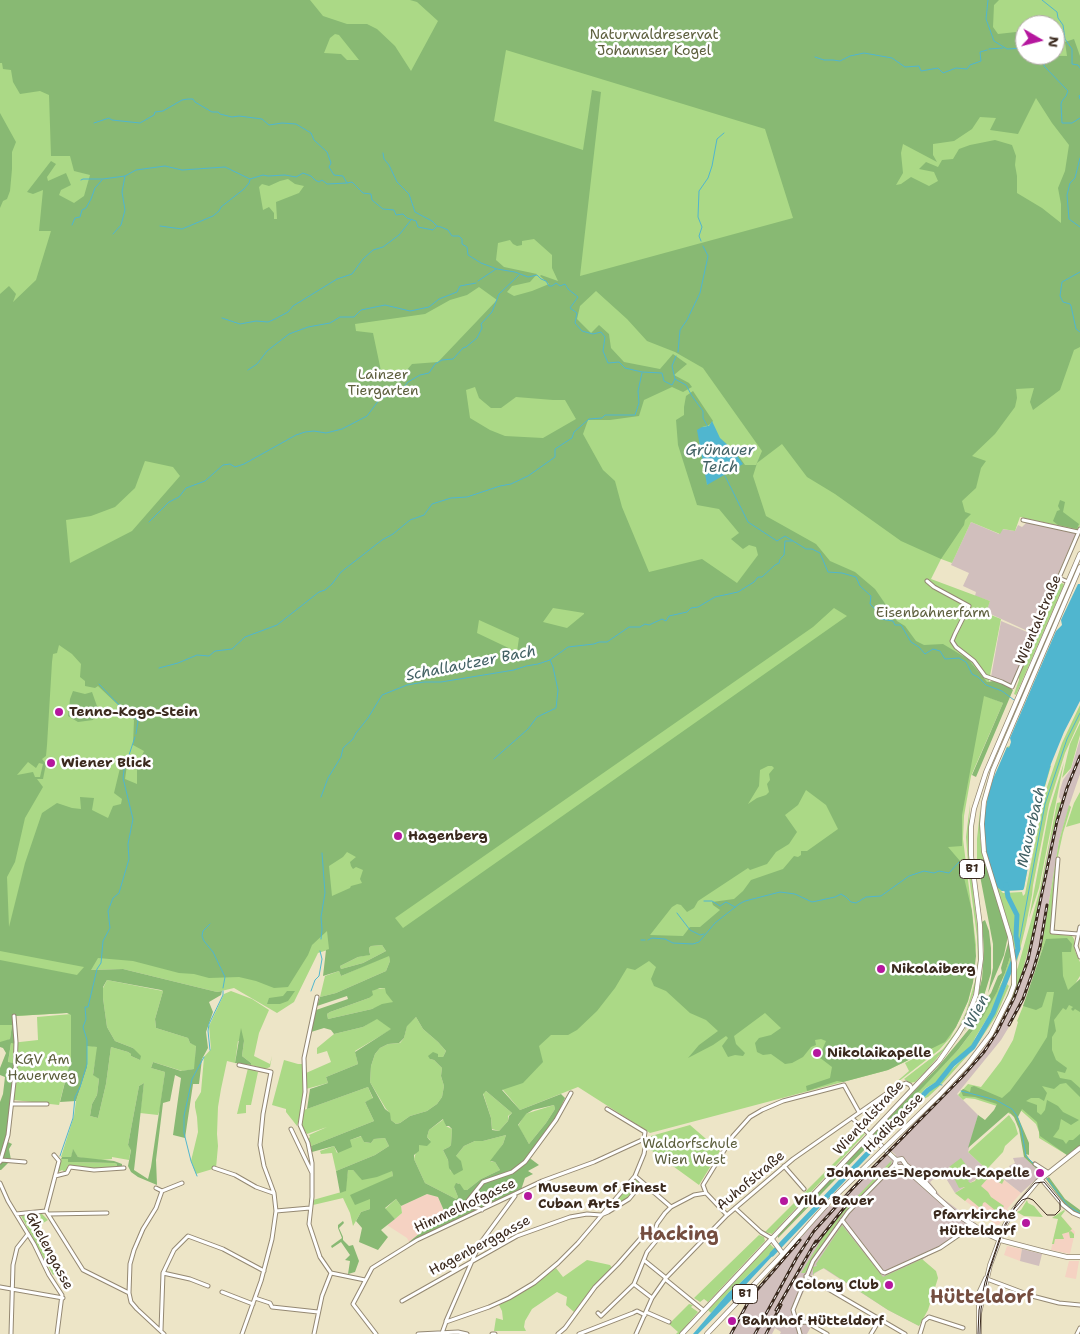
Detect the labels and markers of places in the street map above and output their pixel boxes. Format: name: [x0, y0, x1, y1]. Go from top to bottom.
place label: Tenno-Kogo-Stein: [69, 704, 198, 720]
marker: Tenno-Kogo-Stein: [53, 706, 65, 718]
place label: Wiener Blick: [61, 755, 151, 771]
marker: Wiener Blick: [45, 757, 57, 769]
place label: Hagenberg: [408, 828, 488, 844]
marker: Hagenberg: [392, 830, 404, 842]
place label: Nikolaiberg: [891, 961, 976, 977]
marker: Nikolaiberg: [875, 963, 887, 975]
place label: Nikolaikapelle: [827, 1045, 931, 1061]
marker: Nikolaikapelle: [811, 1047, 823, 1059]
place label: Johannes-Nepomuk-Kapelle: [826, 1165, 1030, 1181]
marker: Johannes-Nepomuk-Kapelle: [1034, 1167, 1046, 1179]
place label: Museum of Finest Cuban Arts: [538, 1180, 666, 1212]
marker: Museum of Finest Cuban Arts: [522, 1190, 534, 1202]
place label: Villa Bauer: [794, 1193, 874, 1209]
marker: Villa Bauer: [778, 1195, 790, 1207]
place label: Pfarrkirche Hütteldorf: [933, 1207, 1016, 1240]
marker: Pfarrkirche Hütteldorf: [1020, 1217, 1032, 1229]
place label: Colony Club: [795, 1277, 879, 1293]
marker: Colony Club: [883, 1279, 895, 1291]
place label: Bahnhof Hütteldorf: [742, 1313, 884, 1329]
marker: Bahnhof Hütteldorf: [726, 1315, 738, 1327]

